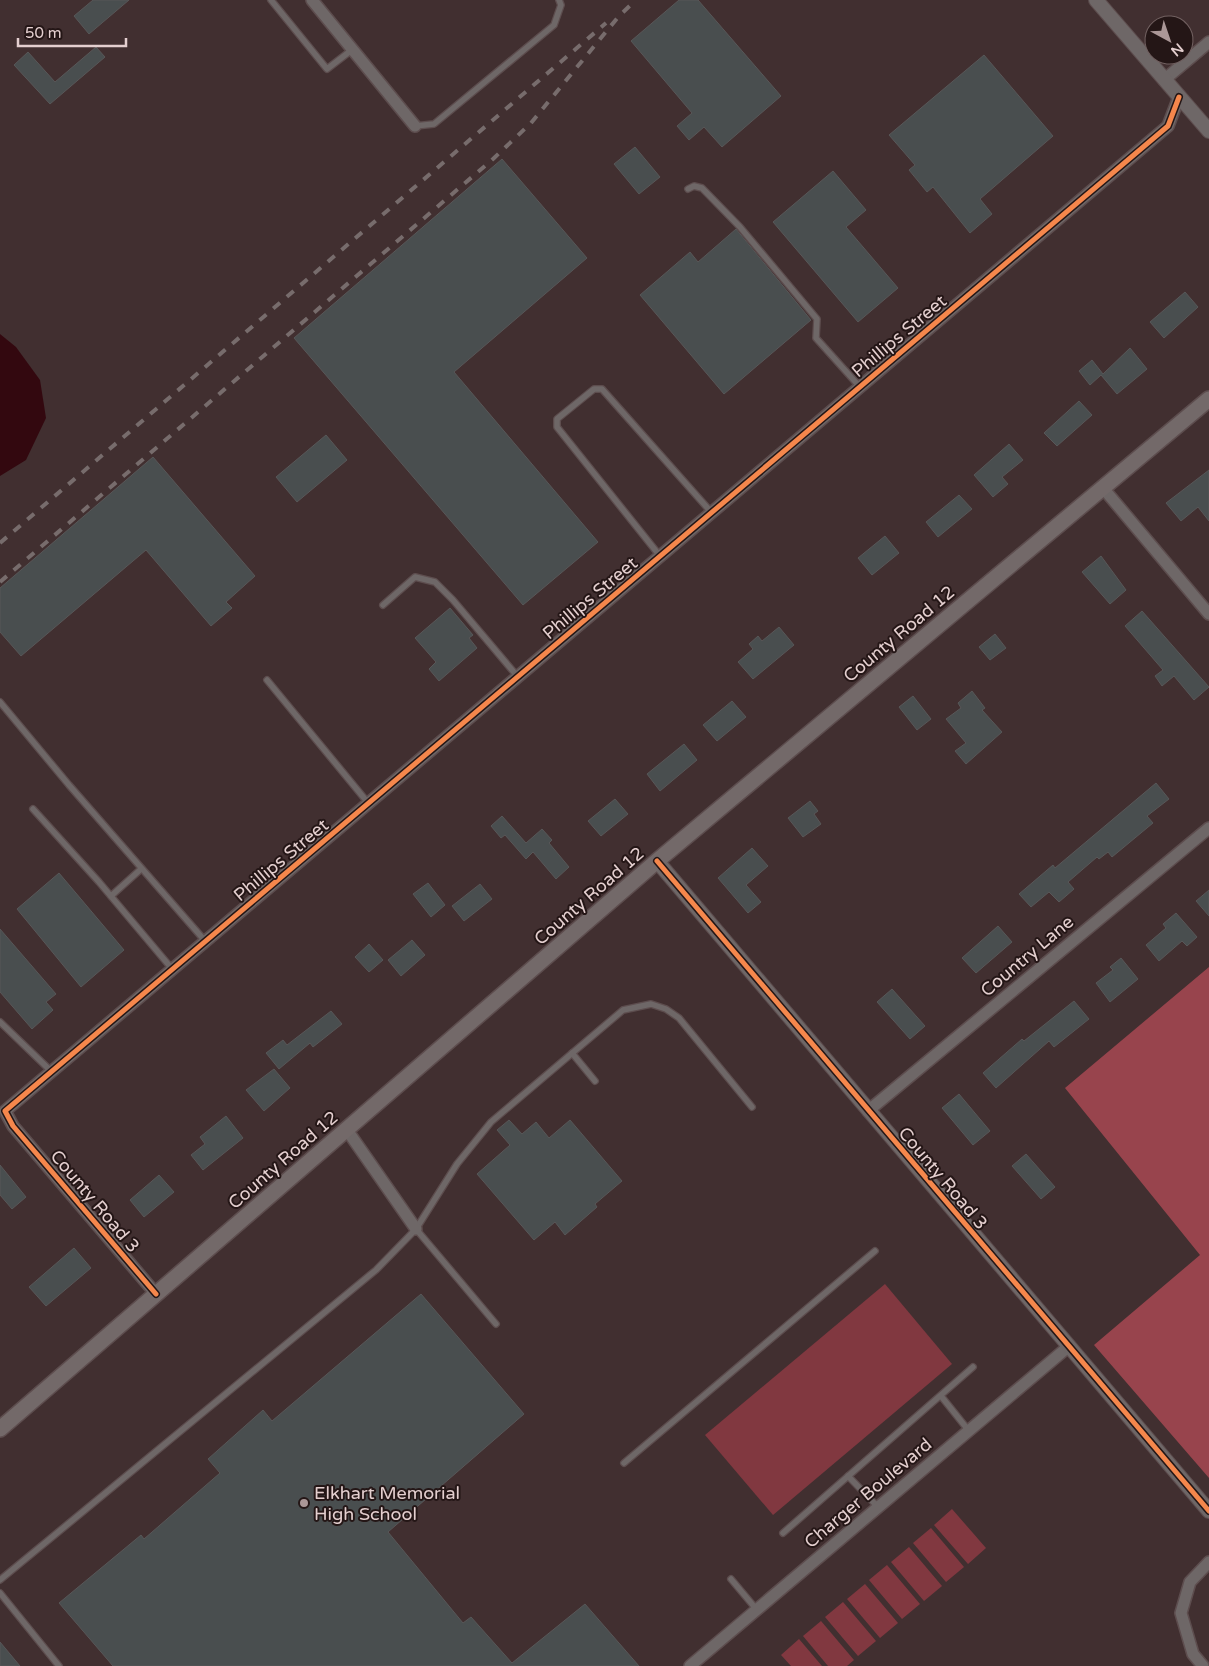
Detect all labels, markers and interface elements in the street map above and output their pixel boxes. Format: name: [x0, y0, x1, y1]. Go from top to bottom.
scale bar: [18, 15, 125, 47]
north arrow: [1144, 15, 1194, 65]
text: 50 m: [25, 24, 62, 42]
text: N: [1167, 39, 1187, 60]
street label: Phillips Street: [847, 290, 951, 382]
street label: Phillips Street: [538, 552, 642, 644]
street label: County Road 12: [839, 581, 959, 687]
street label: Phillips Street: [229, 814, 333, 906]
street label: County Road 12: [530, 842, 648, 950]
street label: Country Lane: [976, 911, 1078, 1001]
street label: County Road 12: [224, 1106, 342, 1214]
street label: County Road 3: [894, 1122, 992, 1234]
street label: County Road 3: [46, 1145, 144, 1257]
street label: Charger Boulevard: [800, 1433, 936, 1553]
place label: Elkhart Memorial High School: [314, 1482, 460, 1525]
marker: Elkhart Memorial High School: [298, 1497, 310, 1509]

